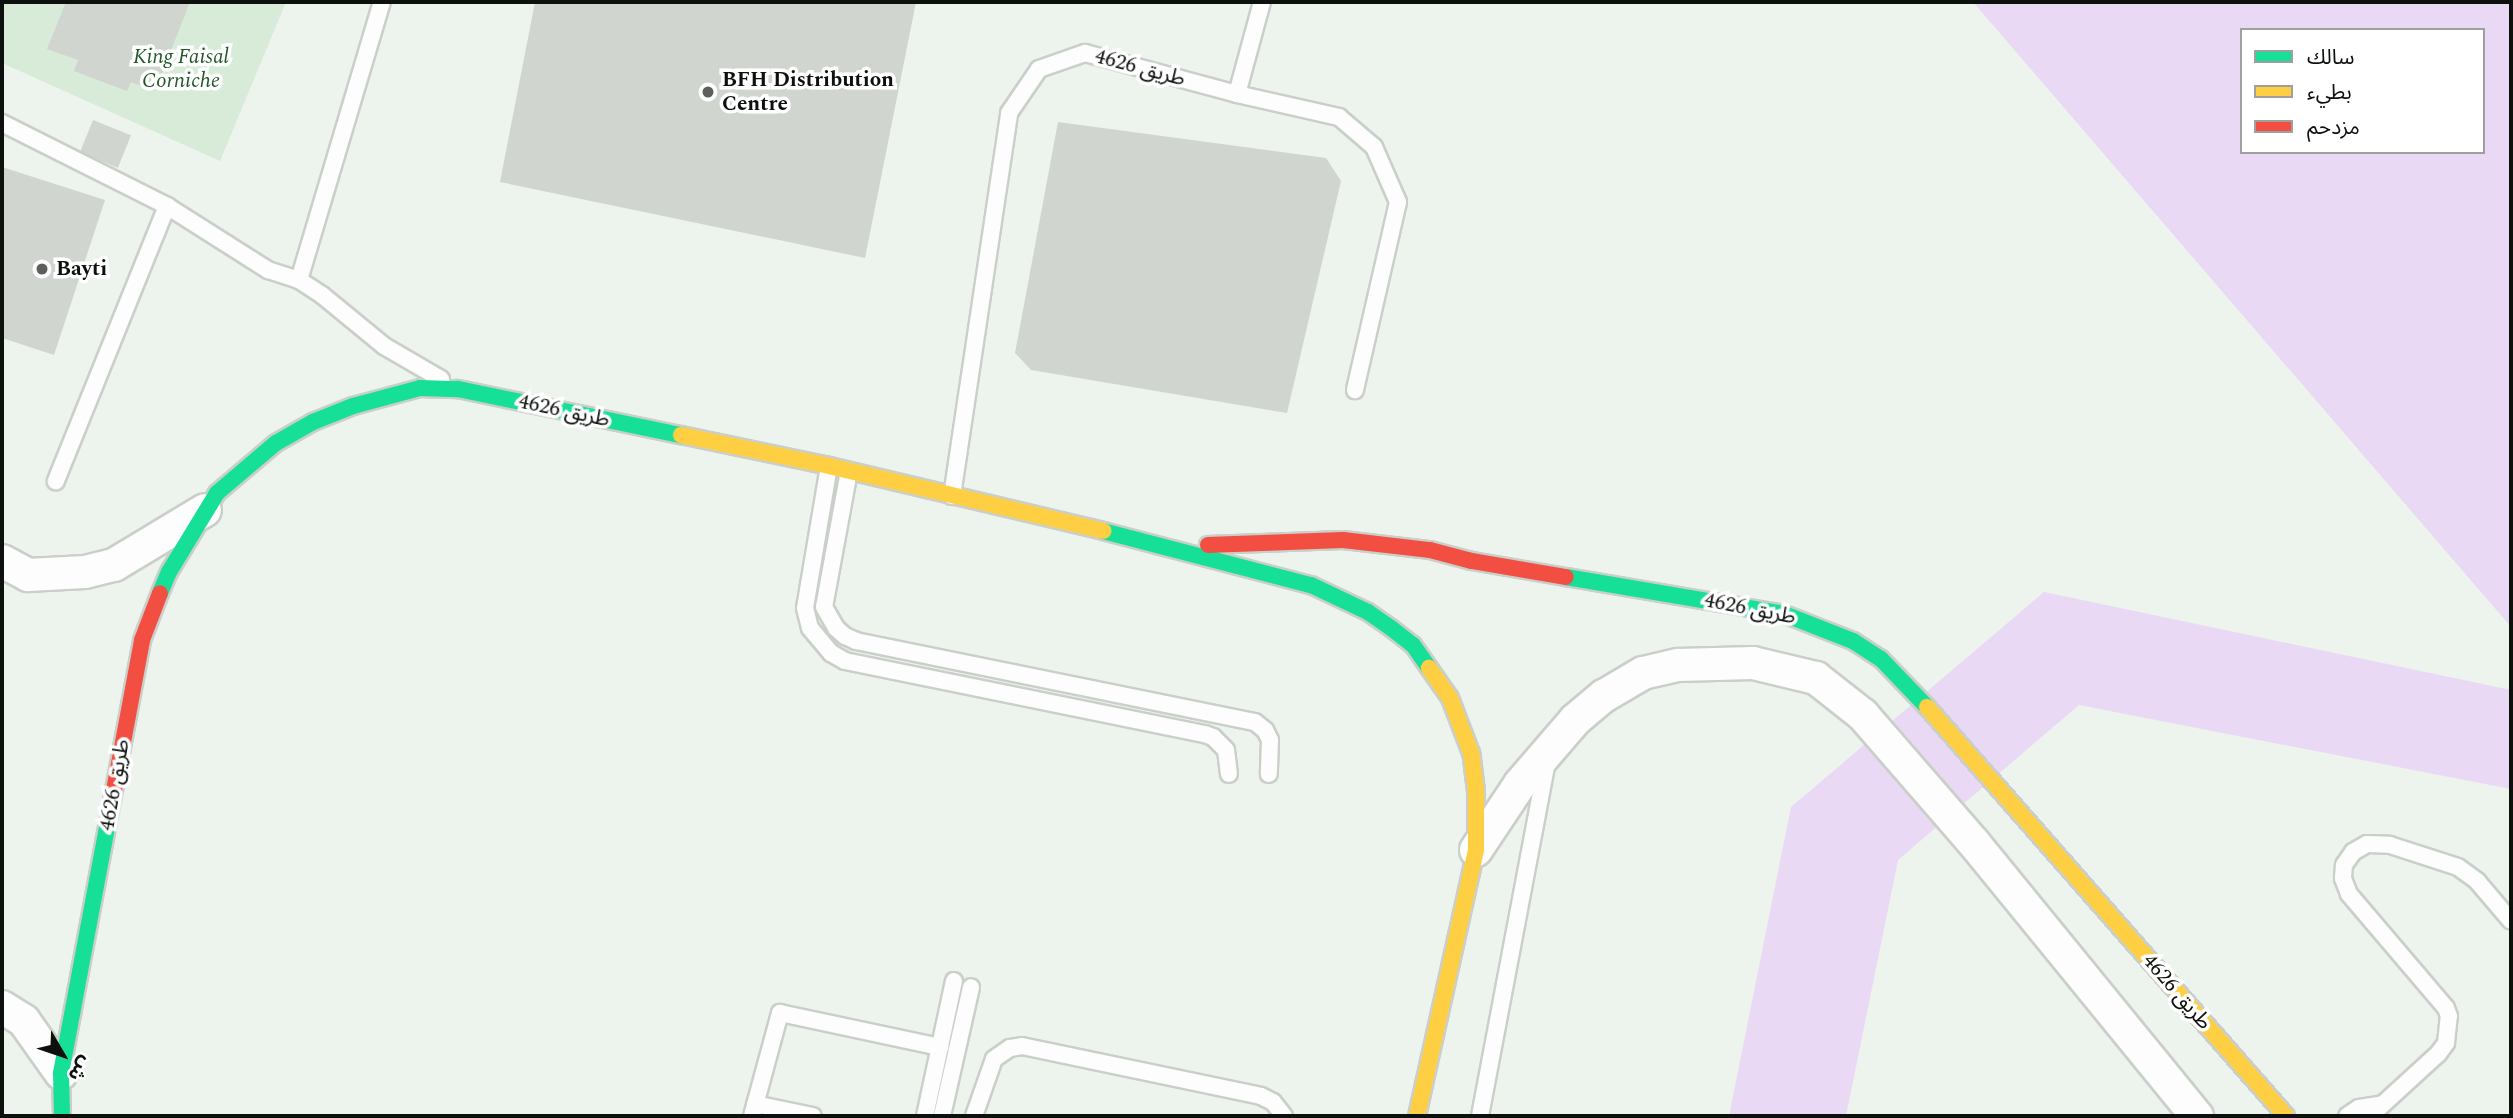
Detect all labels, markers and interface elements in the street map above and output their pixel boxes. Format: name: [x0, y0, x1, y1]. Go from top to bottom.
legend: [2240, 28, 2485, 154]
text: سالك: [2307, 42, 2354, 74]
park label: King Faisal Corniche: [133, 44, 229, 94]
street label: طريق 4626: [1092, 44, 1188, 92]
place label: BFH Distribution Centre: [722, 67, 894, 117]
text: بطيء: [2307, 77, 2352, 109]
marker: BFH Distribution Centre: [700, 84, 716, 100]
text: مزدحم: [2307, 112, 2360, 144]
place label: Bayti: [56, 256, 107, 282]
marker: Bayti: [34, 261, 50, 277]
street label: طريق 4626: [516, 389, 612, 433]
street label: طريق 4626: [1702, 588, 1798, 630]
street label: طريق 4626: [95, 737, 135, 833]
street label: طريق 4626: [2137, 949, 2217, 1035]
north arrow: [28, 1020, 98, 1090]
text: ش: [60, 1049, 99, 1088]

